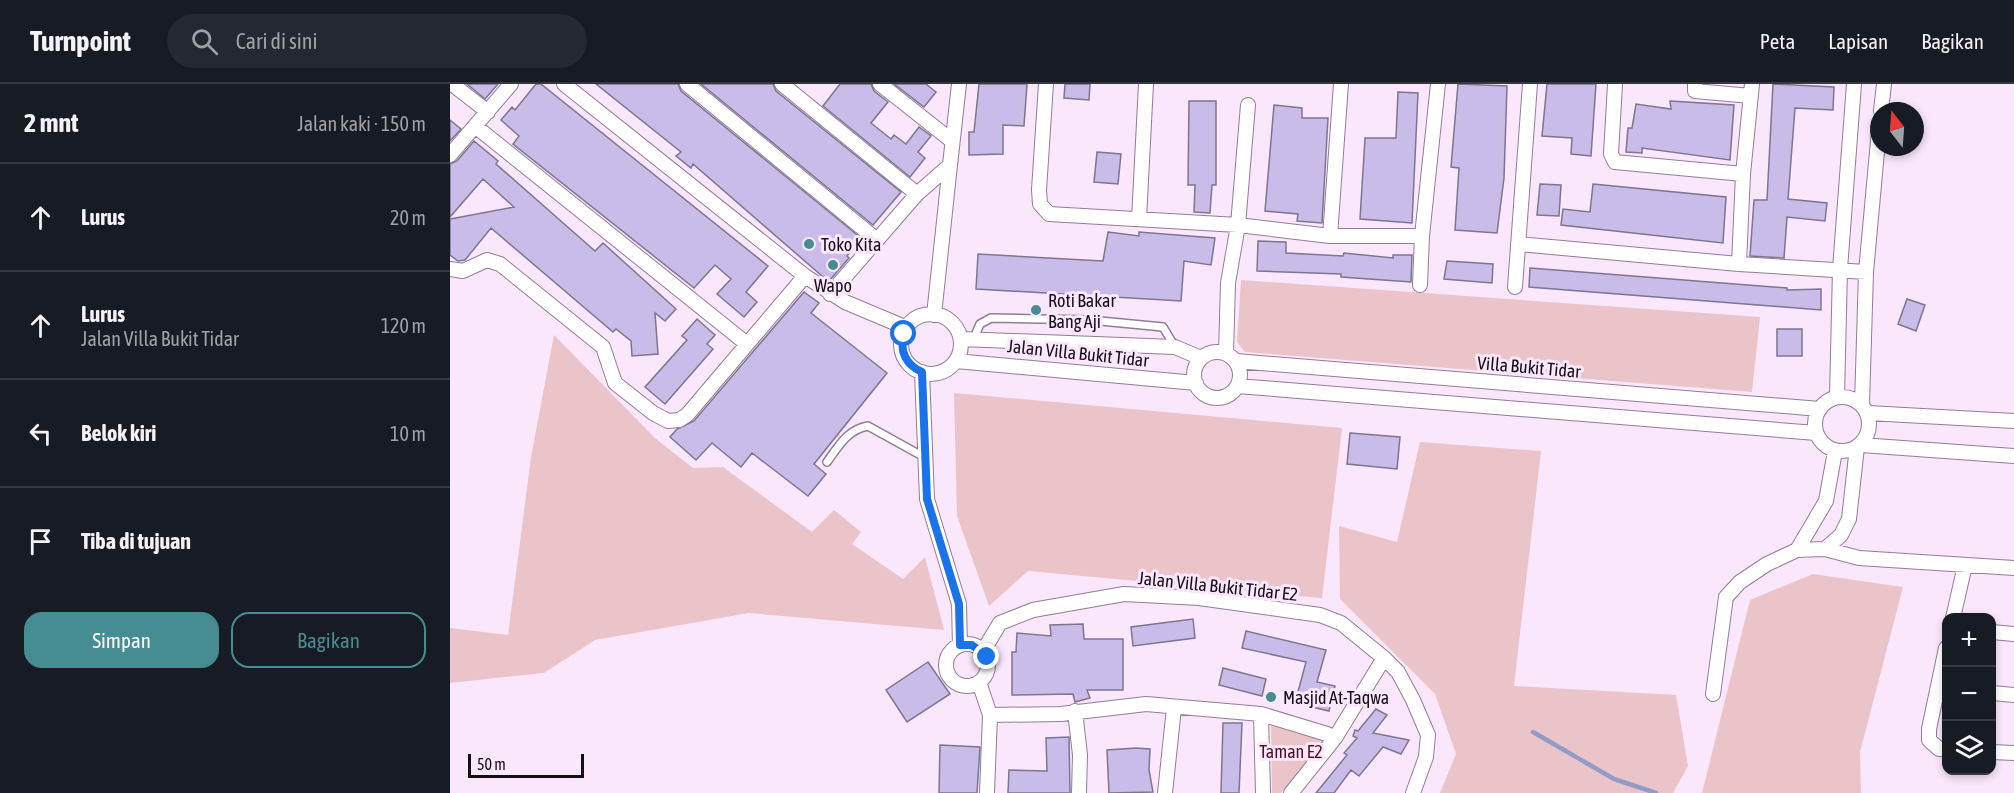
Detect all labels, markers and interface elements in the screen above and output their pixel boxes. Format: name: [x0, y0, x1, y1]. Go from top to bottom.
search box: [167, 14, 587, 68]
text: Turnpoint: [30, 25, 131, 57]
icon: search: [188, 25, 221, 58]
text: Cari di sini: [236, 28, 318, 54]
text: Peta: [1760, 29, 1795, 53]
text: Lapisan: [1828, 29, 1888, 53]
text: Bagikan: [1921, 29, 1984, 53]
north arrow: [1870, 102, 1924, 156]
text: 2 mnt: [24, 108, 79, 138]
text: Jalan kaki · 150 m: [297, 112, 426, 135]
icon: ahead: [24, 201, 57, 234]
text: Lurus: [81, 204, 125, 230]
text: 20 m: [390, 206, 426, 229]
place label: Toko Kita: [821, 234, 881, 255]
marker: Toko Kita: [802, 237, 816, 251]
marker: Wapo: [826, 258, 840, 272]
place label: Wapo: [814, 275, 852, 296]
place label: Roti Bakar Bang Aji: [1048, 290, 1116, 332]
text: Lurus: [81, 301, 125, 327]
marker: Roti Bakar Bang Aji: [1029, 303, 1043, 317]
icon: ahead: [24, 309, 57, 342]
text: 120 m: [381, 314, 426, 337]
route start: [890, 320, 916, 346]
text: Jalan Villa Bukit Tidar: [81, 327, 239, 350]
street label: Jalan Villa Bukit Tidar: [1006, 335, 1150, 371]
street label: Villa Bukit Tidar: [1476, 352, 1582, 382]
icon: left: [24, 417, 57, 450]
text: Belok kiri: [81, 420, 156, 446]
text: 10 m: [390, 422, 426, 445]
icon: arrive: [24, 525, 57, 558]
text: Tiba di tujuan: [81, 528, 191, 554]
street label: Jalan Villa Bukit Tidar E2: [1137, 567, 1299, 605]
button: Simpan: [24, 612, 219, 668]
button: Bagikan: [231, 612, 426, 668]
map controls: [1942, 613, 1996, 775]
button: +: [1942, 613, 1996, 667]
route end: [973, 643, 999, 669]
button: −: [1942, 667, 1996, 721]
place label: Masjid At-Taqwa: [1283, 687, 1389, 708]
marker: Masjid At-Taqwa: [1264, 690, 1278, 704]
button: layers: [1942, 721, 1996, 775]
park label: Taman E2: [1259, 741, 1323, 762]
scale bar: [468, 751, 584, 778]
text: 50 m: [477, 755, 506, 773]

